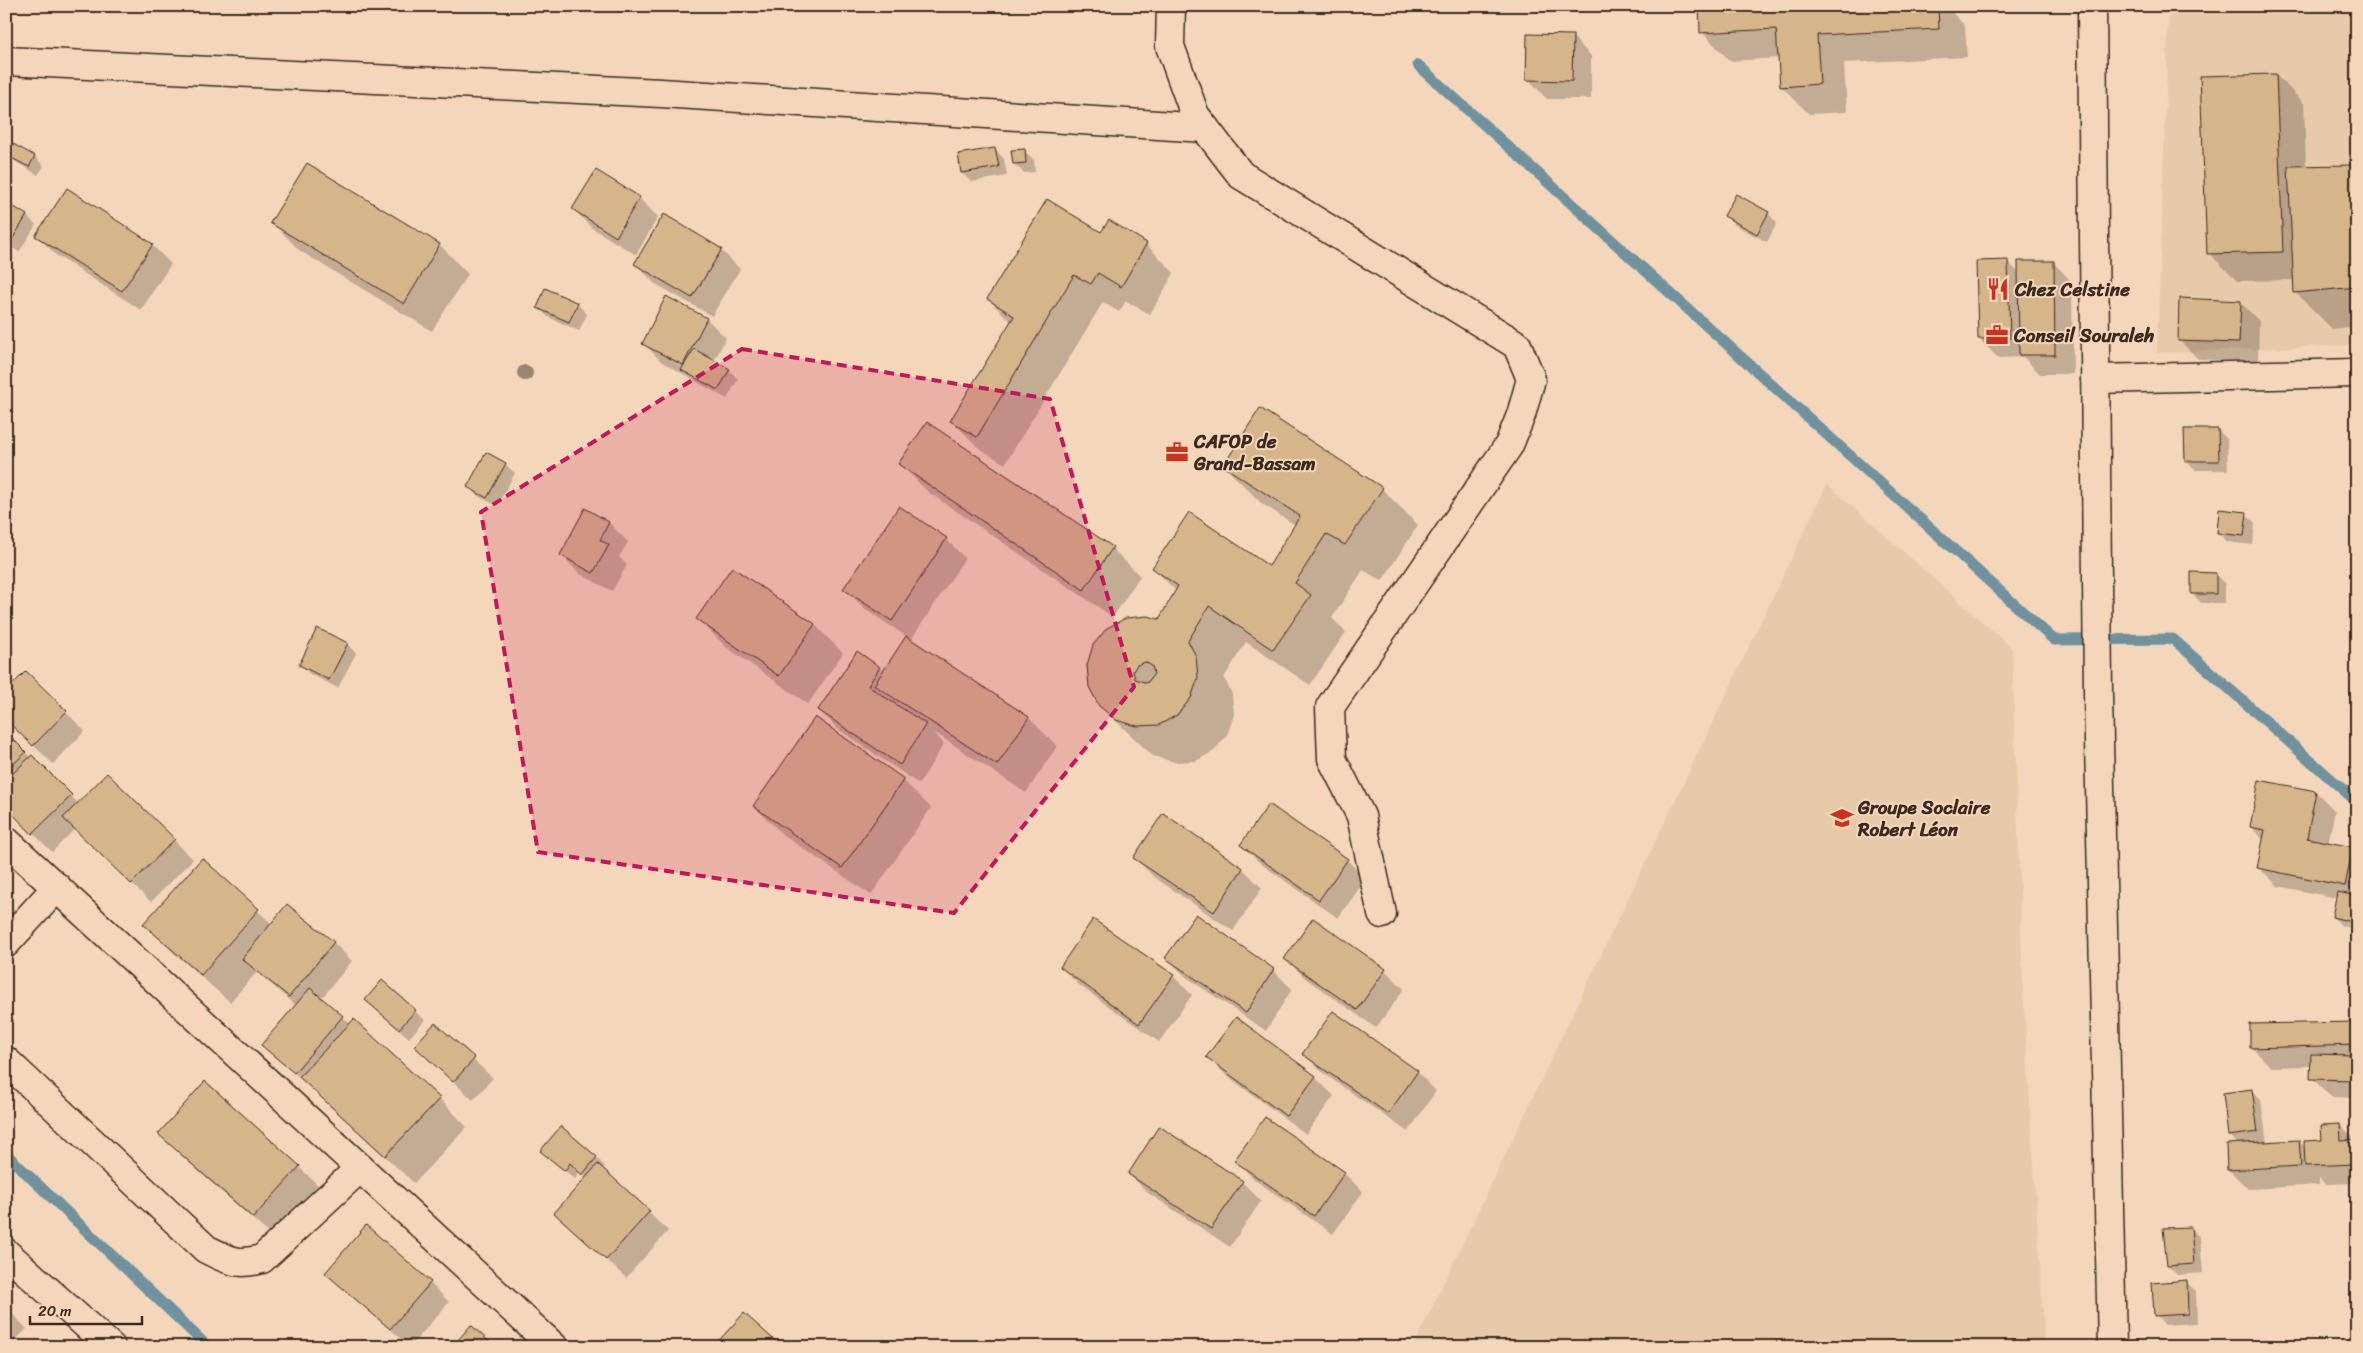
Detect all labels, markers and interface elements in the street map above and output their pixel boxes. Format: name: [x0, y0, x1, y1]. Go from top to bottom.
place label: Chez Celstine: [2014, 273, 2130, 306]
restaurant icon: Chez Celstine: [1985, 276, 2011, 302]
place label: Conseil Souraleh: [2013, 319, 2154, 352]
office icon: Conseil Souraleh: [1984, 322, 2010, 348]
place label: CAFOP de Grand-Bassam: [1193, 425, 1316, 480]
office icon: CAFOP de Grand-Bassam: [1164, 439, 1190, 465]
place label: Groupe Soclaire Robert Léon: [1857, 791, 1991, 846]
school or university icon: Groupe Soclaire Robert Léon: [1829, 805, 1855, 831]
scale bar: [30, 1293, 142, 1325]
text: 20 m: [38, 1298, 72, 1324]

